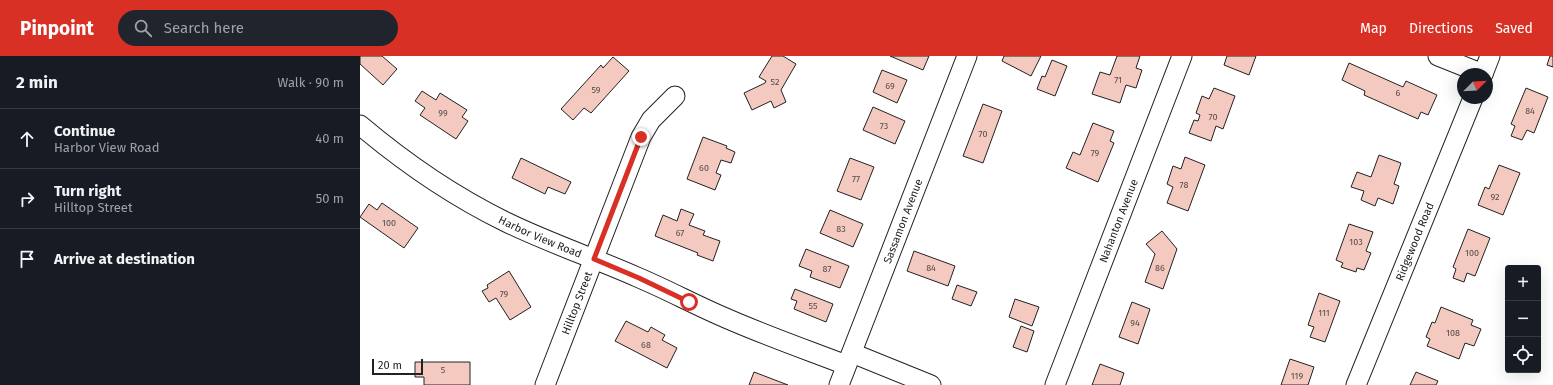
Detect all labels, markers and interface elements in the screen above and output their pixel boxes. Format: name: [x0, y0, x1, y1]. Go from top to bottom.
search box: [118, 10, 398, 46]
text: Pinpoint: [20, 17, 94, 40]
icon: search: [132, 17, 154, 39]
text: Search here: [164, 19, 244, 37]
text: Map: [1360, 20, 1387, 37]
text: Directions: [1409, 20, 1473, 37]
text: Saved: [1495, 20, 1533, 37]
north arrow: [1457, 68, 1493, 104]
text: 2 min: [16, 72, 58, 93]
text: Walk · 90 m: [278, 75, 344, 90]
house number: 71: [1114, 75, 1122, 85]
house number: 52: [771, 77, 779, 87]
house number: 69: [885, 81, 895, 91]
house number: 59: [591, 85, 601, 95]
house number: 6: [1396, 88, 1401, 98]
house number: 84: [1525, 106, 1535, 116]
house number: 99: [438, 108, 448, 118]
house number: 70: [1209, 112, 1217, 122]
house number: 73: [880, 121, 888, 131]
text: Continue: [54, 122, 115, 140]
icon: ahead: [16, 128, 38, 150]
route end: [632, 128, 650, 146]
house number: 70: [979, 129, 987, 139]
text: 40 m: [315, 131, 344, 146]
text: Harbor View Road: [54, 140, 159, 155]
house number: 79: [1091, 148, 1100, 158]
house number: 60: [699, 163, 709, 173]
house number: 77: [852, 174, 860, 184]
street label: Sassamon Avenue: [881, 177, 926, 265]
street label: Nahanton Avenue: [1097, 177, 1141, 265]
house number: 78: [1180, 180, 1188, 190]
text: Turn right: [54, 182, 121, 200]
icon: right: [16, 188, 38, 210]
text: 50 m: [316, 191, 344, 206]
house number: 92: [1491, 192, 1499, 202]
text: Hilltop Street: [54, 200, 133, 215]
street label: Ridgewood Road: [1393, 201, 1437, 283]
street label: Harbor View Road: [496, 213, 584, 261]
house number: 100: [382, 218, 396, 228]
house number: 83: [836, 224, 846, 234]
house number: 67: [676, 228, 684, 238]
house number: 103: [1349, 237, 1363, 247]
icon: arrive: [16, 248, 38, 270]
house number: 100: [1465, 248, 1479, 258]
text: Arrive at destination: [54, 250, 195, 268]
house number: 84: [926, 263, 936, 273]
house number: 86: [1155, 263, 1165, 273]
house number: 87: [823, 264, 831, 274]
map controls: [1505, 265, 1541, 373]
button: +: [1505, 265, 1541, 301]
street label: Hilltop Street: [559, 270, 595, 337]
house number: 79: [500, 289, 509, 299]
route start: [680, 293, 698, 311]
house number: 55: [809, 301, 818, 311]
button: −: [1505, 301, 1541, 337]
house number: 111: [1318, 308, 1330, 318]
house number: 94: [1130, 318, 1140, 328]
house number: 108: [1446, 328, 1460, 338]
button: locate: [1505, 337, 1541, 373]
house number: 68: [641, 340, 651, 350]
scale bar: [372, 357, 423, 376]
text: 20 m: [378, 359, 402, 372]
house number: 5: [441, 365, 446, 375]
house number: 119: [1291, 371, 1303, 381]

